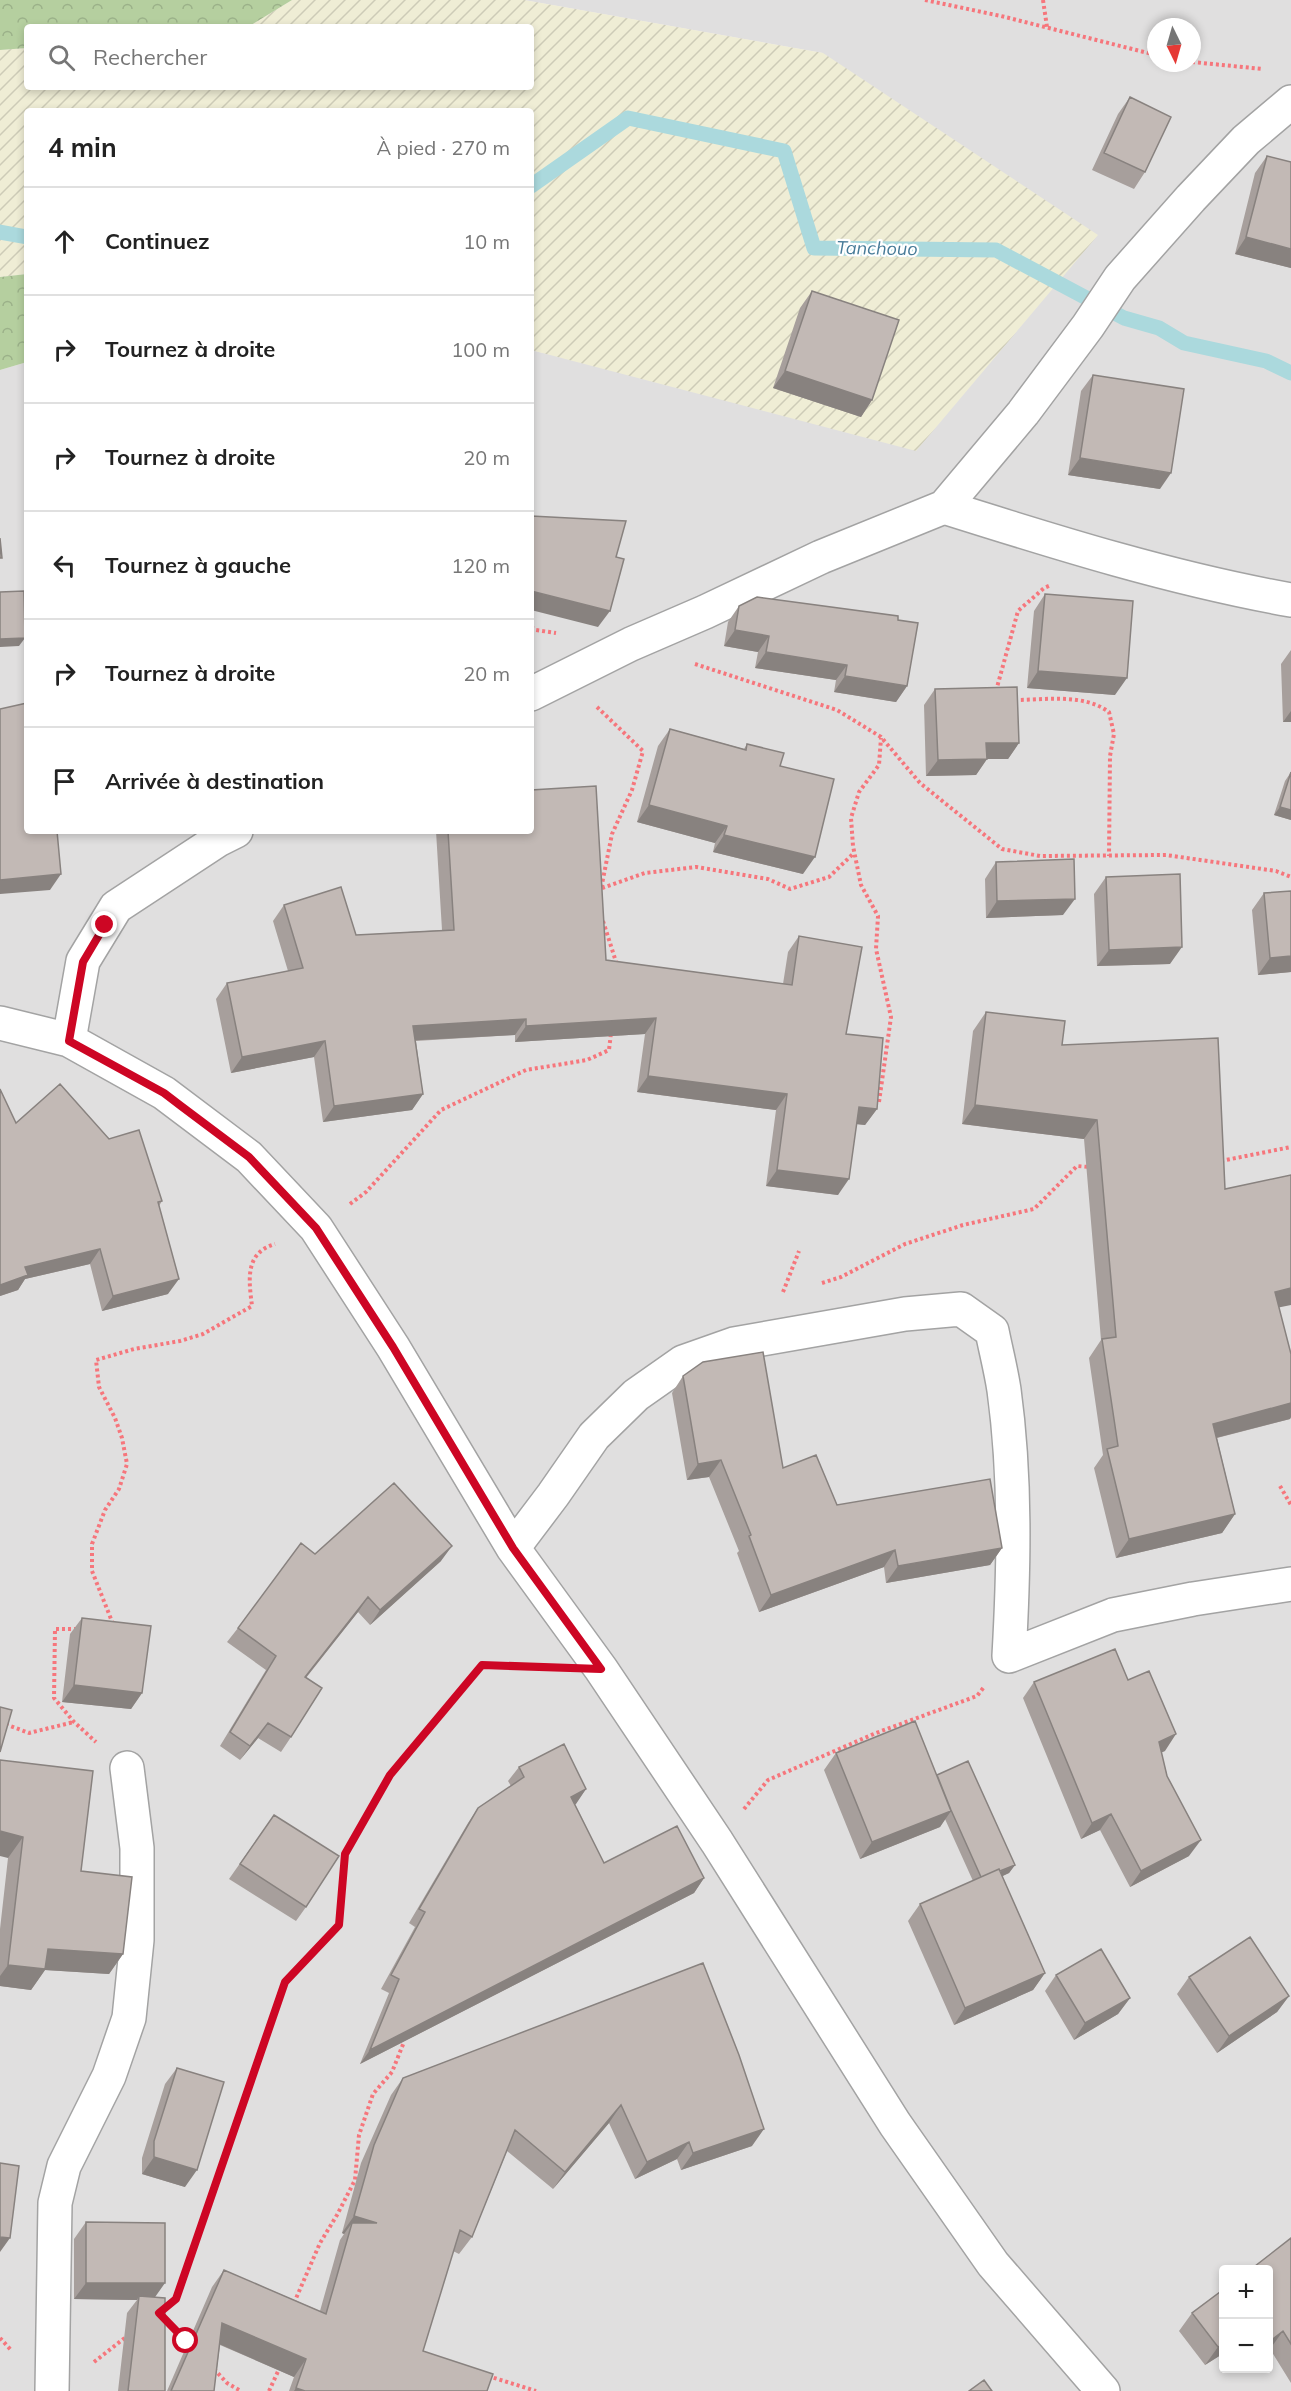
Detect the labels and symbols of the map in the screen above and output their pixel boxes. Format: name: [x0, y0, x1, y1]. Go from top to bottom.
north arrow: [1147, 18, 1201, 72]
water label: Tanchouo: [836, 236, 918, 260]
route end: [91, 911, 117, 937]
route start: [172, 2327, 198, 2353]

